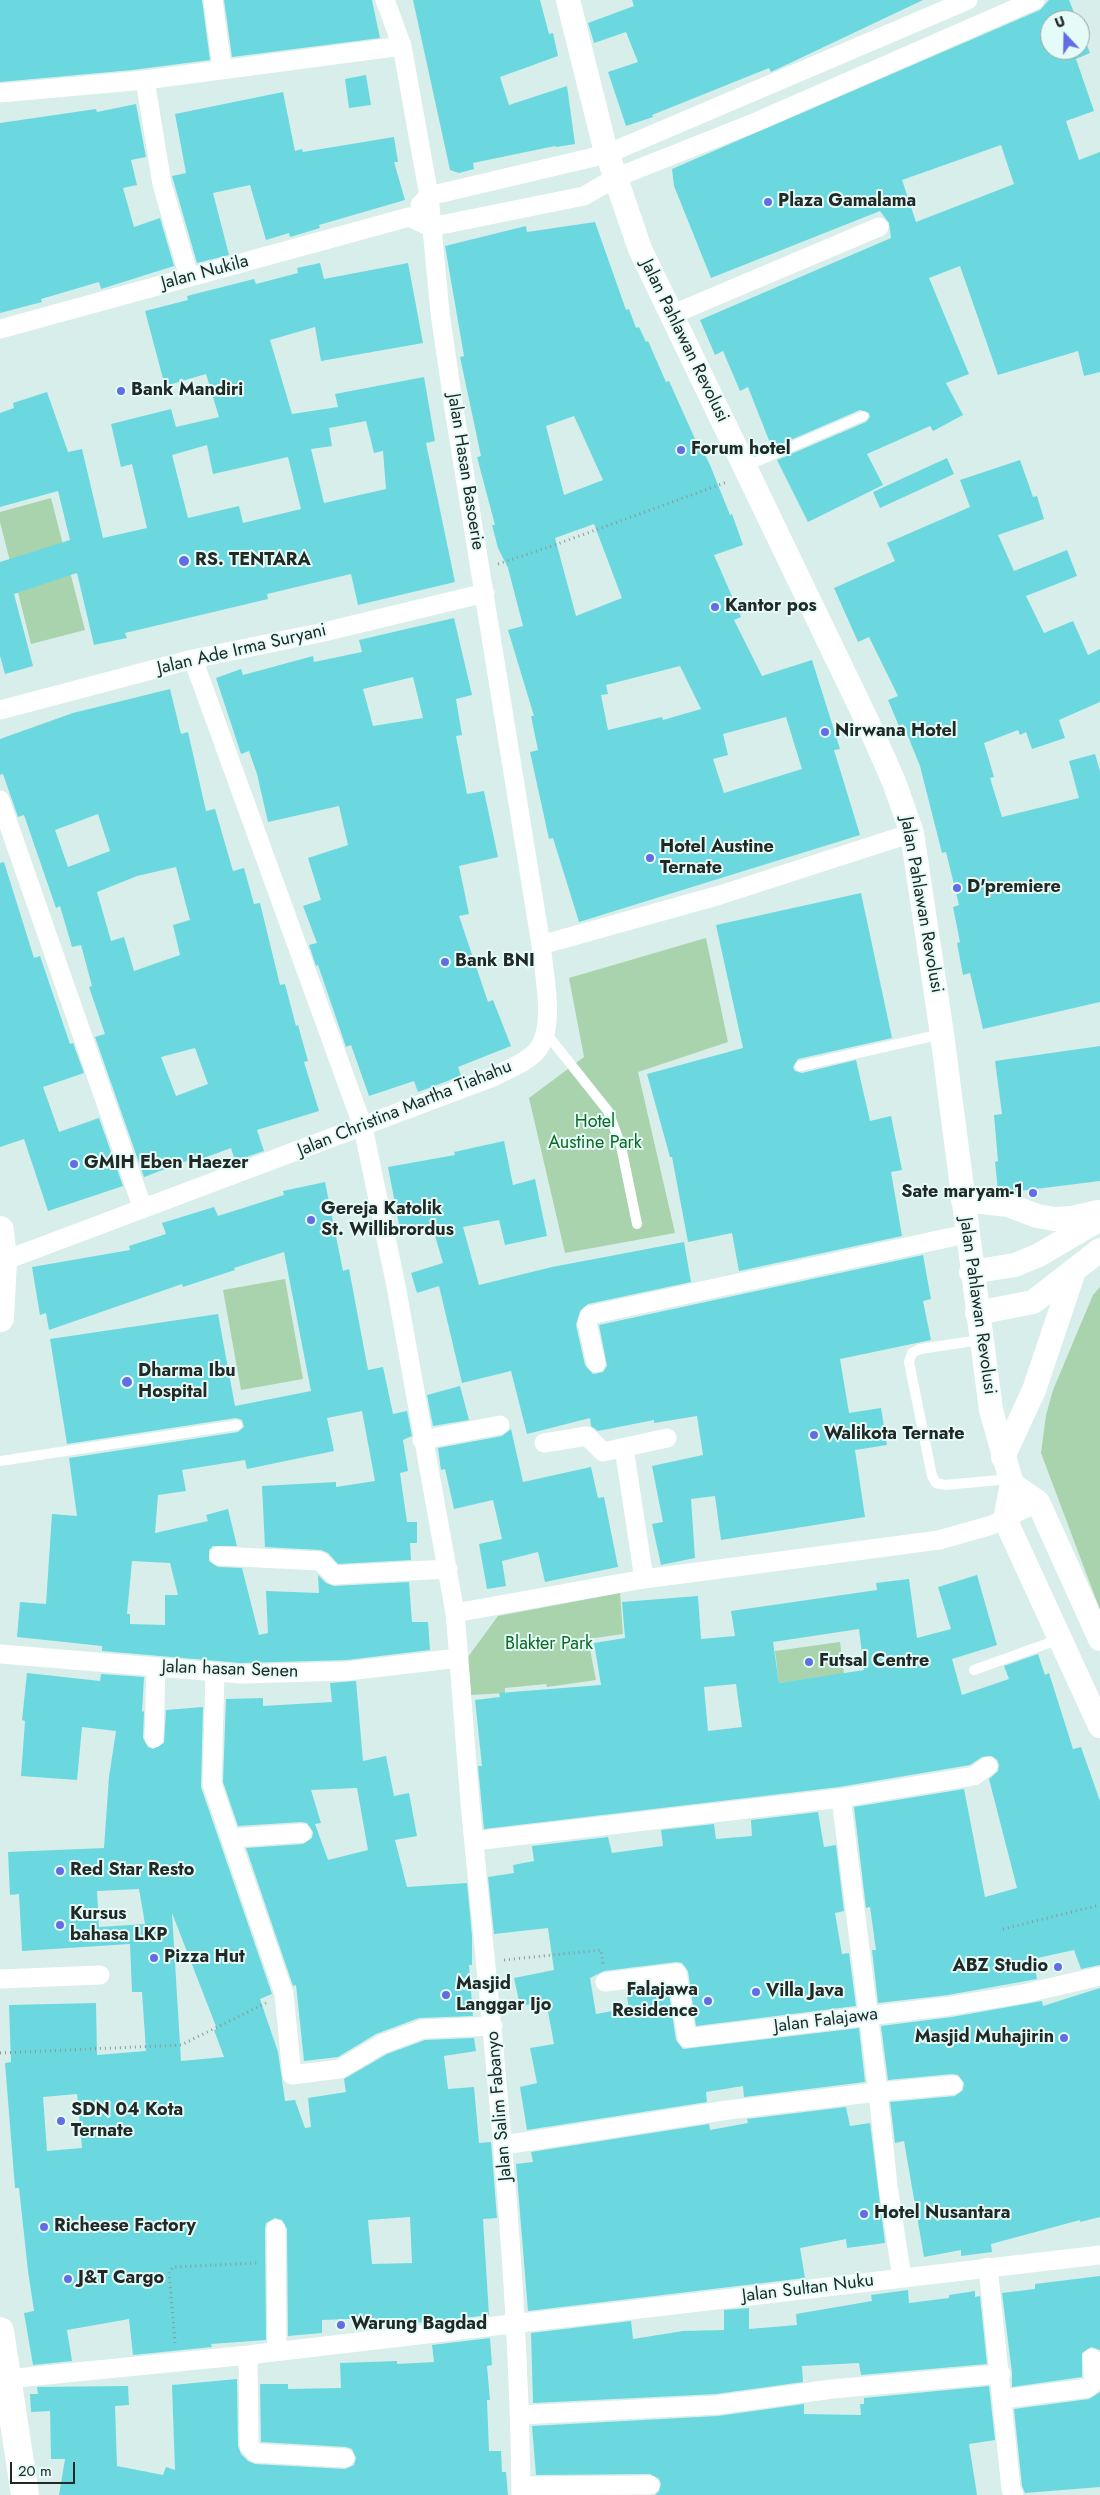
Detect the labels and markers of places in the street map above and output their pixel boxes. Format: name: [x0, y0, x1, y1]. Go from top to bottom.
place label: Plaza Gamalama: [778, 191, 916, 213]
marker: Plaza Gamalama: [762, 196, 774, 208]
place label: Bank Mandiri: [131, 380, 243, 402]
marker: Bank Mandiri: [115, 385, 127, 397]
place label: Forum hotel: [691, 439, 791, 461]
marker: Forum hotel: [675, 444, 687, 456]
place label: RS. TENTARA: [195, 550, 311, 572]
marker: RS. TENTARA: [177, 554, 191, 568]
place label: Kantor pos: [725, 596, 817, 618]
marker: Kantor pos: [709, 601, 721, 613]
place label: Nirwana Hotel: [835, 721, 957, 743]
marker: Nirwana Hotel: [819, 726, 831, 738]
place label: Hotel Austine Ternate: [660, 837, 774, 880]
marker: Hotel Austine Ternate: [644, 852, 656, 864]
place label: D'premiere: [967, 877, 1061, 899]
marker: D'premiere: [951, 882, 963, 894]
place label: Bank BNI: [455, 951, 535, 973]
marker: Bank BNI: [439, 956, 451, 968]
place label: GMIH Eben Haezer: [84, 1153, 249, 1175]
marker: GMIH Eben Haezer: [68, 1158, 80, 1170]
place label: Sate maryam-1: [901, 1182, 1023, 1204]
marker: Sate maryam-1: [1027, 1187, 1039, 1199]
place label: Gereja Katolik St. Willibrordus: [321, 1199, 454, 1242]
marker: Gereja Katolik St. Willibrordus: [305, 1214, 317, 1226]
place label: Dharma Ibu Hospital: [138, 1361, 236, 1404]
marker: Dharma Ibu Hospital: [120, 1375, 134, 1389]
place label: Walikota Ternate: [824, 1424, 965, 1446]
marker: Walikota Ternate: [808, 1429, 820, 1441]
place label: Futsal Centre: [819, 1651, 929, 1673]
marker: Futsal Centre: [803, 1656, 815, 1668]
place label: Red Star Resto: [70, 1860, 194, 1882]
marker: Red Star Resto: [54, 1865, 66, 1877]
place label: Kursus bahasa LKP: [70, 1904, 167, 1946]
marker: Kursus bahasa LKP: [54, 1919, 66, 1931]
place label: Pizza Hut: [164, 1947, 245, 1969]
marker: Pizza Hut: [148, 1952, 160, 1964]
place label: ABZ Studio: [953, 1956, 1048, 1978]
marker: ABZ Studio: [1052, 1961, 1064, 1973]
place label: Masjid Langgar Ijo: [456, 1974, 551, 2016]
place label: Falajawa Residence: [612, 1980, 698, 2022]
place label: Villa Java: [766, 1981, 844, 2003]
marker: Villa Java: [750, 1986, 762, 1998]
marker: Masjid Langgar Ijo: [440, 1989, 452, 2001]
marker: Falajawa Residence: [702, 1995, 714, 2007]
place label: Masjid Muhajirin: [915, 2027, 1054, 2049]
marker: Masjid Muhajirin: [1058, 2032, 1070, 2044]
place label: SDN 04 Kota Ternate: [71, 2100, 183, 2142]
marker: SDN 04 Kota Ternate: [55, 2115, 67, 2127]
place label: Hotel Nusantara: [874, 2203, 1010, 2225]
marker: Hotel Nusantara: [858, 2208, 870, 2220]
place label: Richeese Factory: [54, 2216, 196, 2238]
marker: Richeese Factory: [38, 2221, 50, 2233]
place label: J&T Cargo: [78, 2268, 164, 2290]
marker: J&T Cargo: [62, 2273, 74, 2285]
place label: Warung Bagdad: [351, 2314, 487, 2336]
marker: Warung Bagdad: [335, 2319, 347, 2331]

